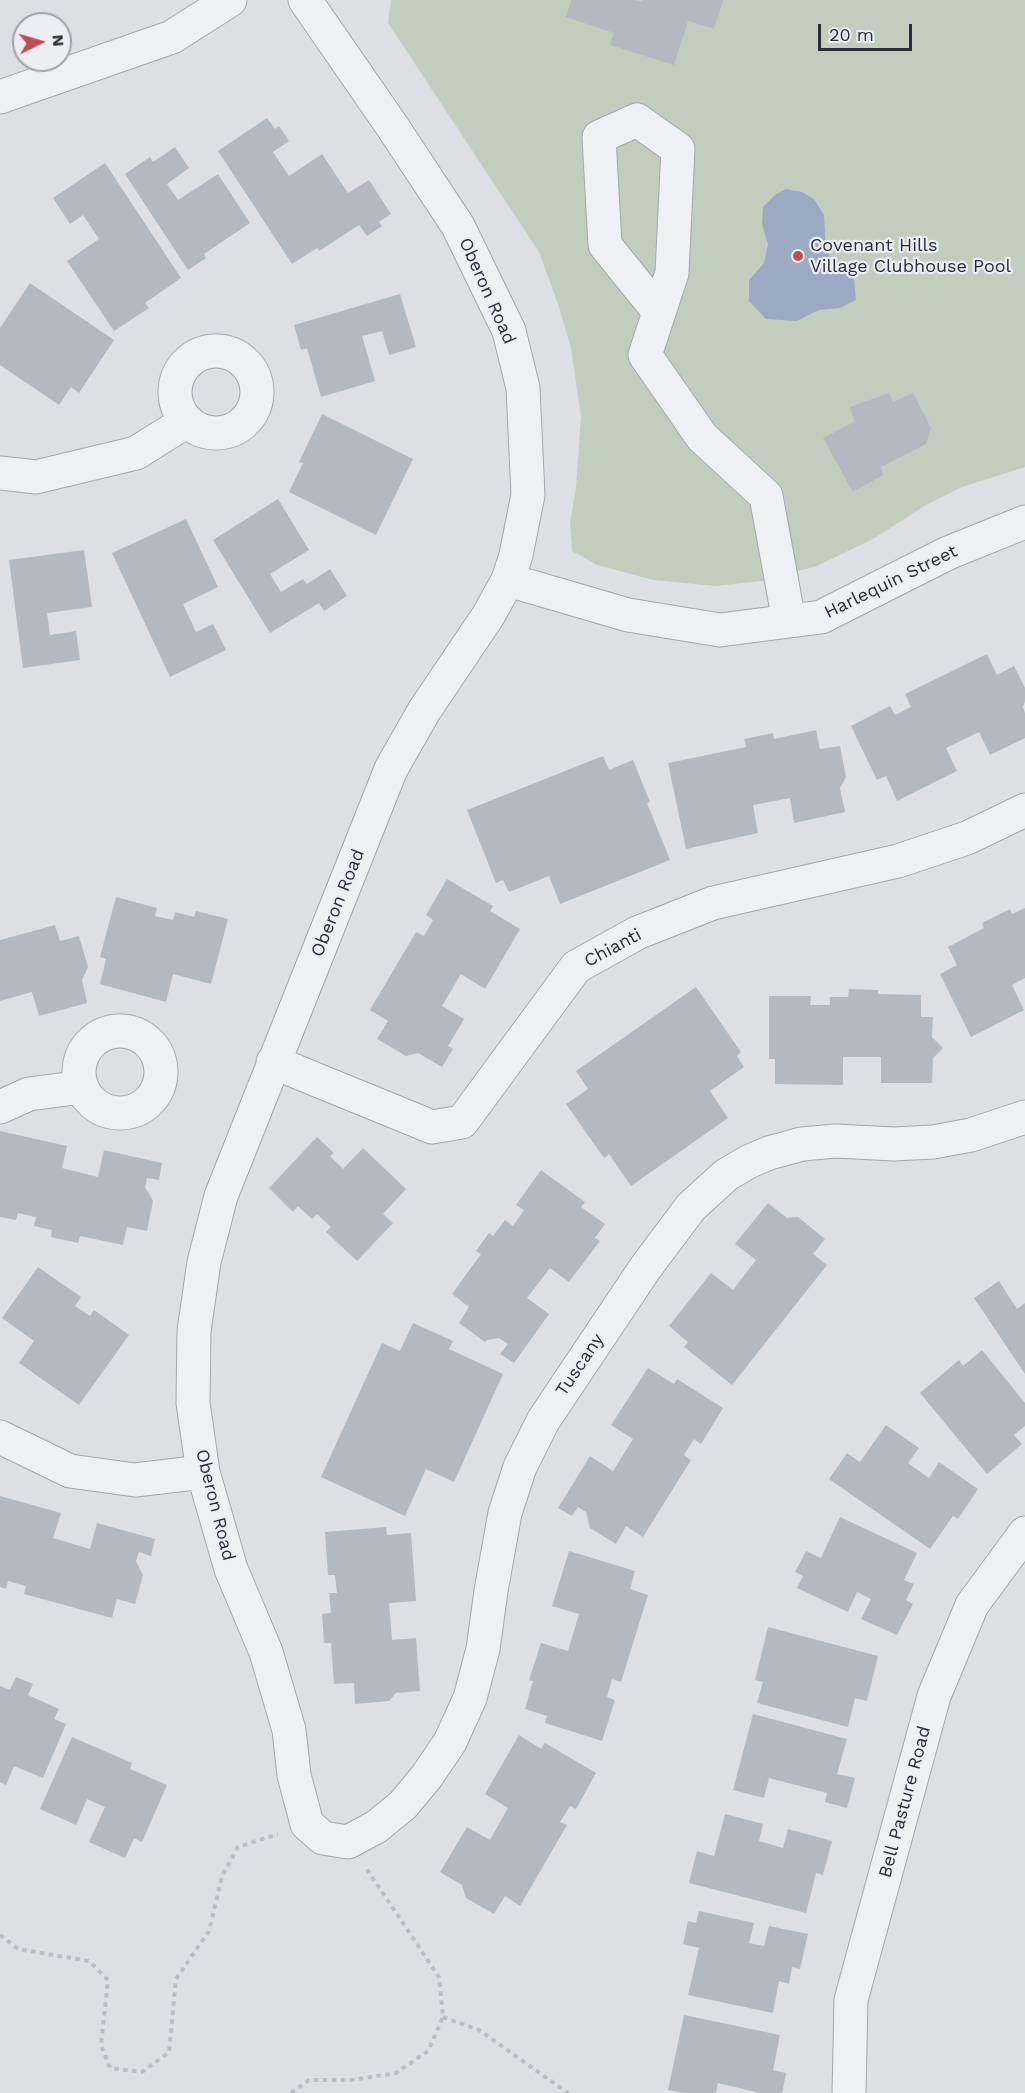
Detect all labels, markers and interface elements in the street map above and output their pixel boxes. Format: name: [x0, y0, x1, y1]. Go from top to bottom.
north arrow: [12, 12, 72, 72]
scale bar: [821, 12, 916, 50]
text: 20 m: [829, 24, 874, 45]
text: N: [48, 34, 68, 47]
street label: Oberon Road: [454, 234, 520, 348]
place label: Covenant Hills Village Clubhouse Pool: [810, 235, 1011, 278]
marker: Covenant Hills Village Clubhouse Pool: [791, 249, 805, 263]
street label: Harlequin Street: [821, 540, 961, 624]
street label: Oberon Road: [307, 846, 369, 960]
street label: Chianti: [581, 924, 645, 972]
street label: Tuscany: [551, 1330, 609, 1400]
street label: Oberon Road: [191, 1447, 239, 1563]
street label: Bell Pasture Road: [874, 1724, 936, 1880]

